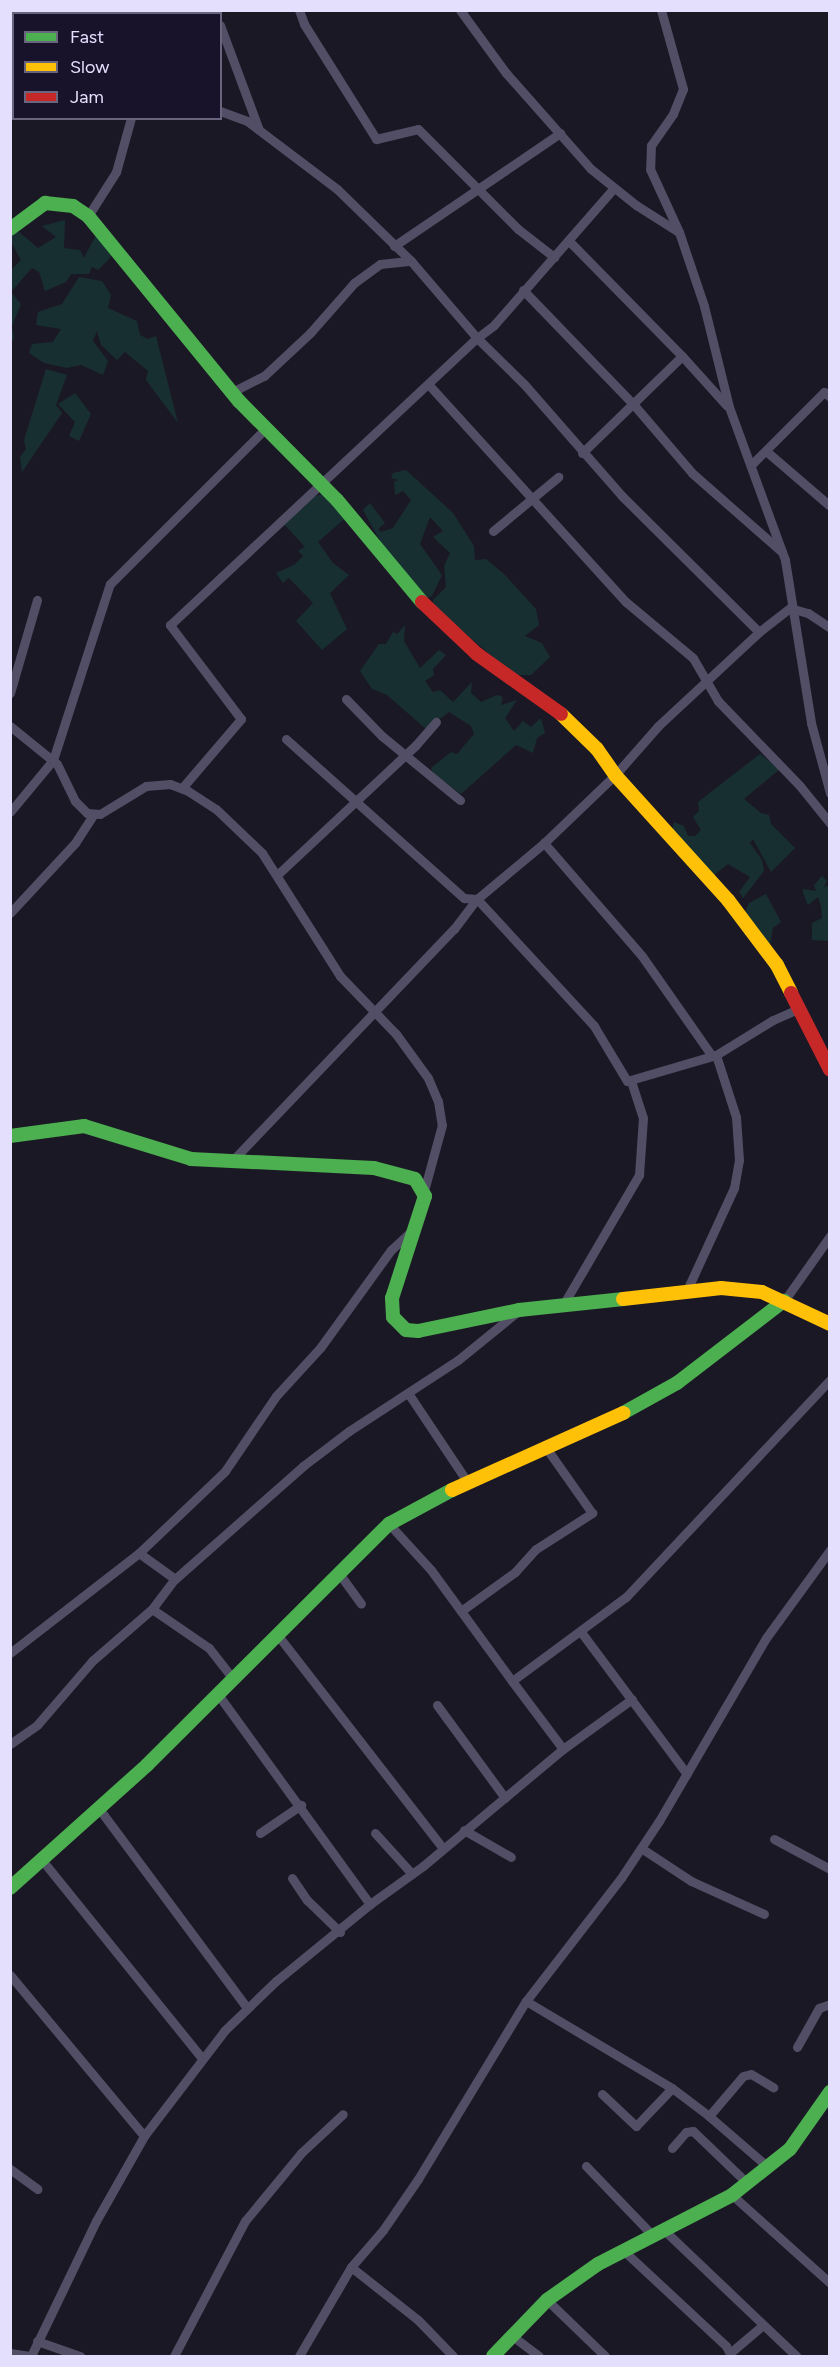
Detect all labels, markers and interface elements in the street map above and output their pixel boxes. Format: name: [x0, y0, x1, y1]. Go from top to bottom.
legend: [12, 12, 222, 120]
text: Fast: [70, 26, 104, 48]
text: Slow: [70, 56, 109, 78]
text: Jam: [70, 86, 104, 108]

